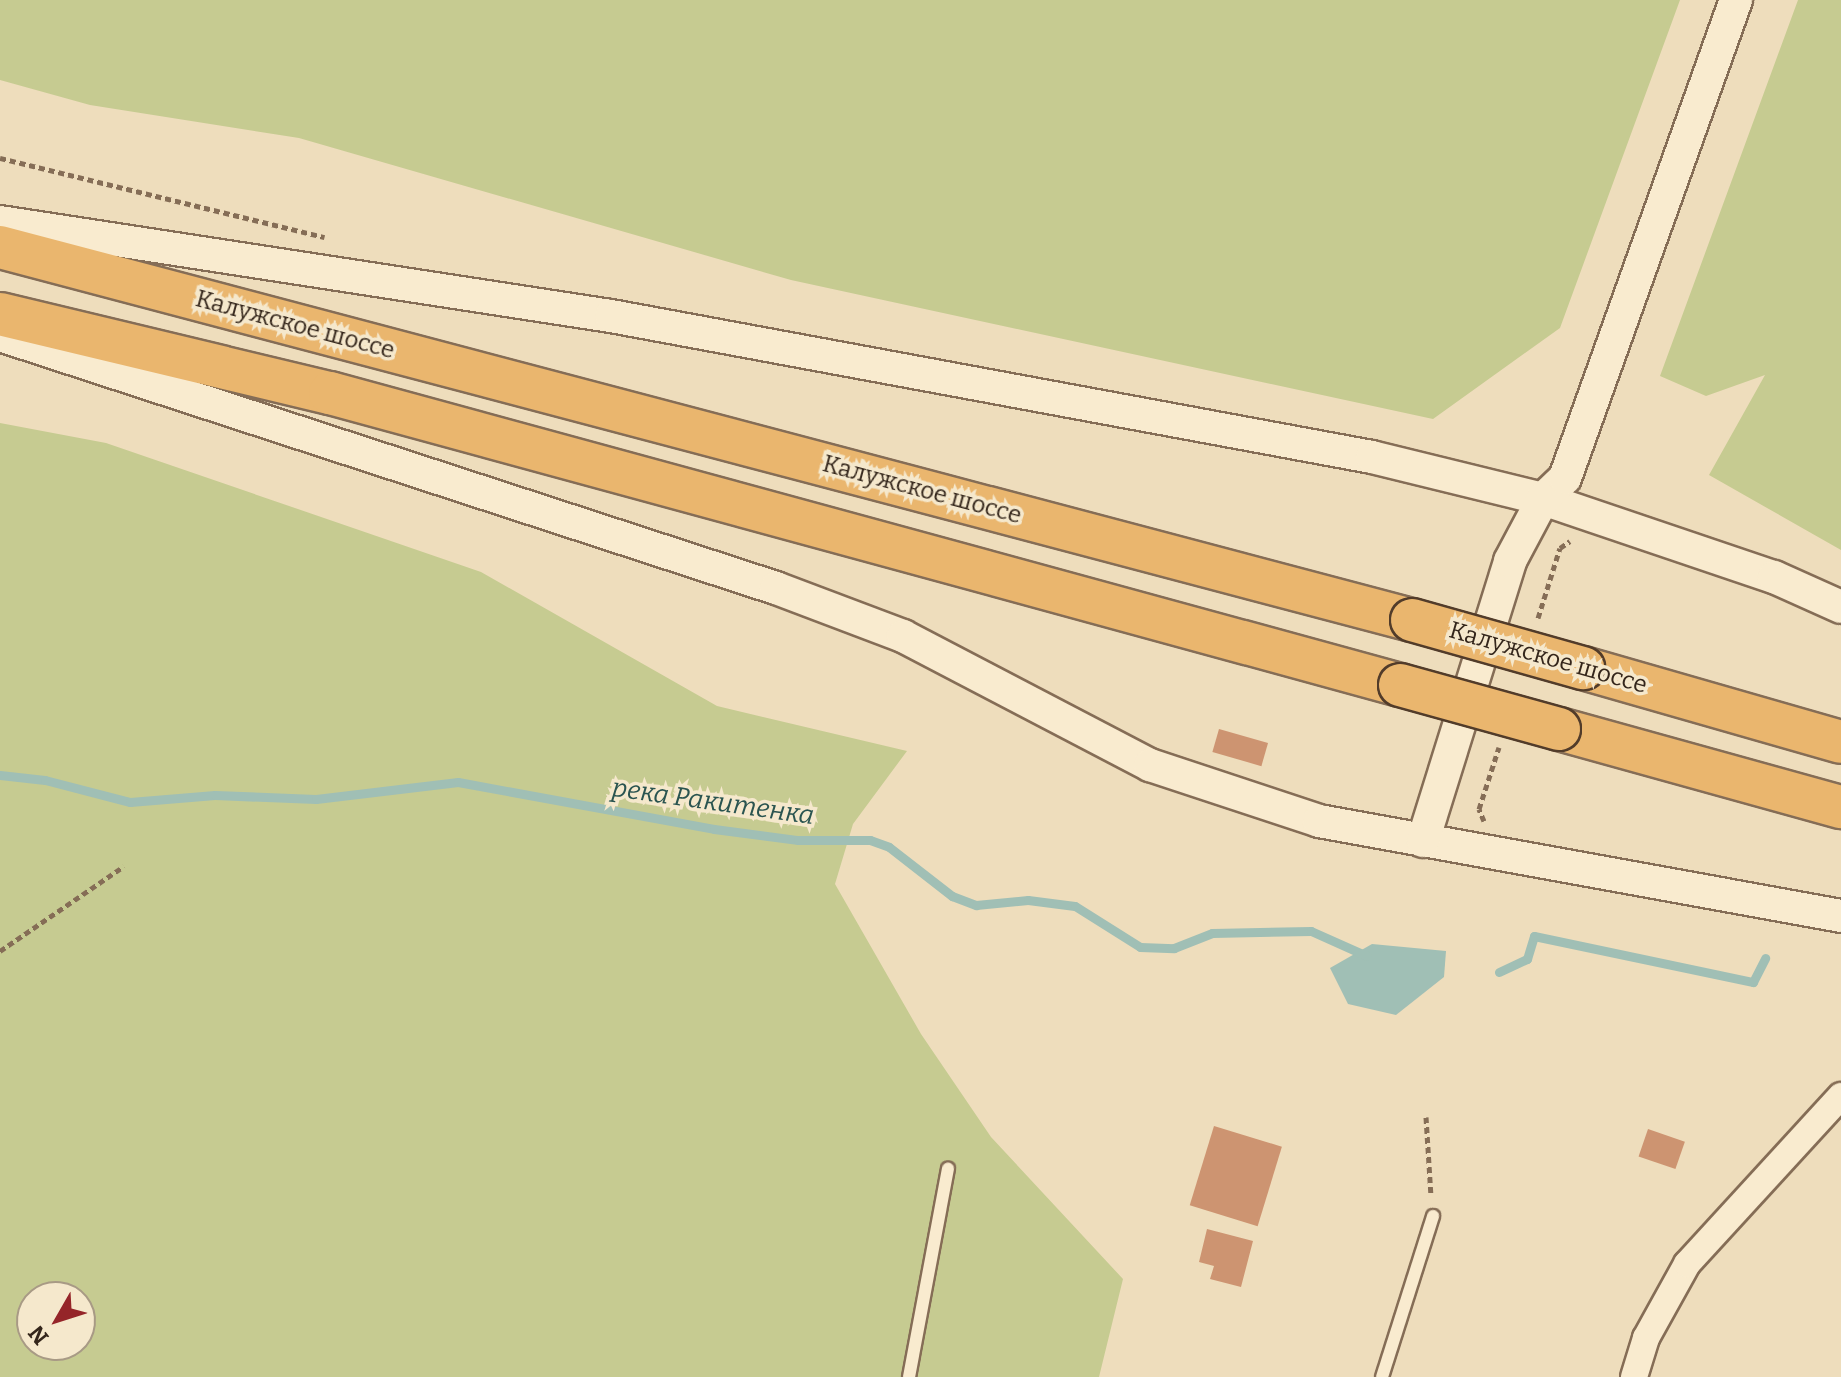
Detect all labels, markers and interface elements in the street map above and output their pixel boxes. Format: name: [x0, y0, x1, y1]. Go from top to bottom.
street label: Калужское шоссе: [192, 285, 398, 365]
street label: Калужское шоссе: [819, 450, 1025, 530]
street label: Калужское шоссе: [1446, 616, 1650, 700]
water label: река Ракитенка: [610, 772, 816, 832]
north arrow: [16, 1281, 96, 1361]
text: N: [23, 1320, 54, 1350]

